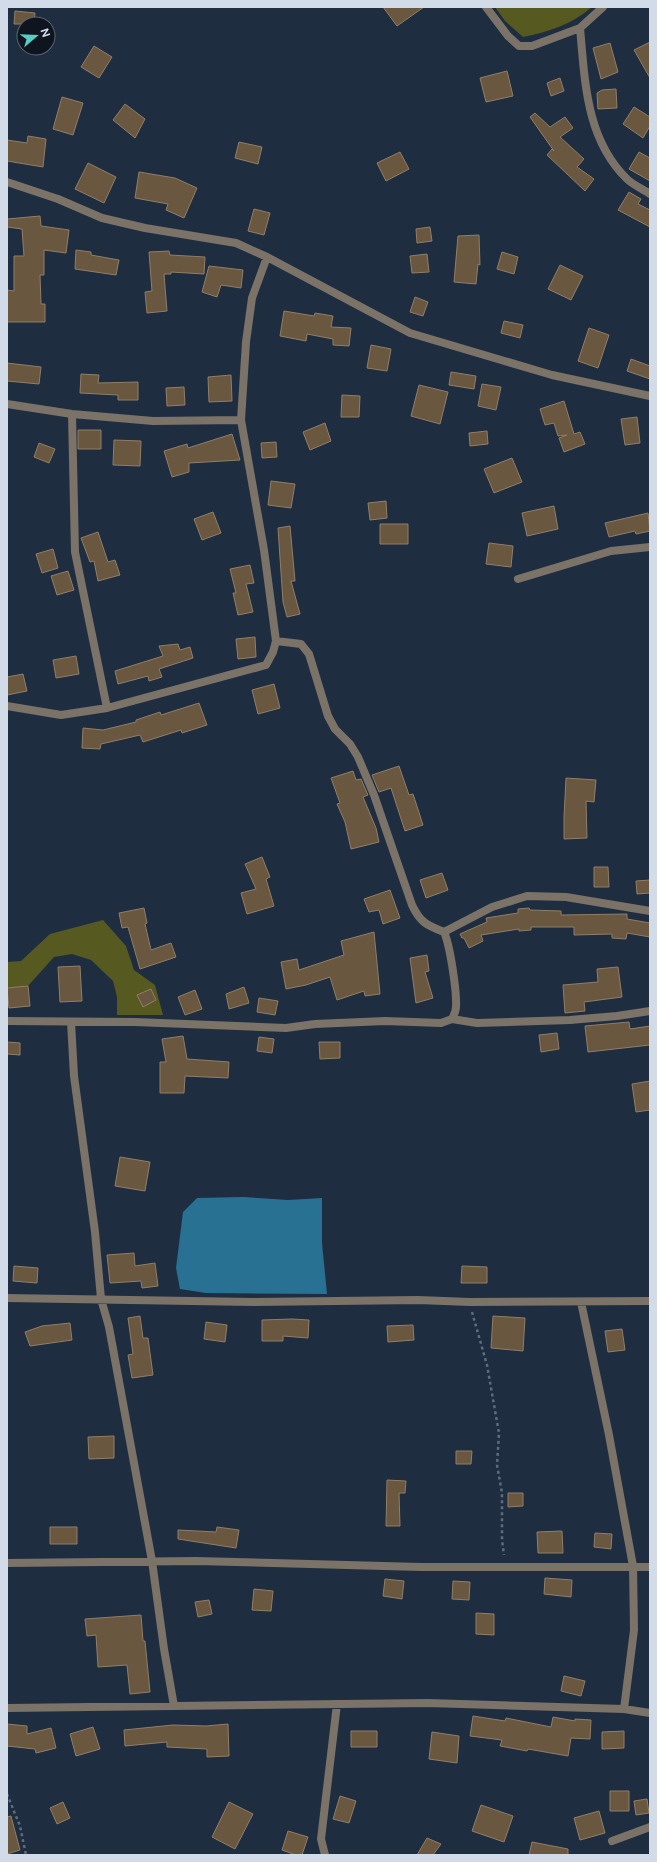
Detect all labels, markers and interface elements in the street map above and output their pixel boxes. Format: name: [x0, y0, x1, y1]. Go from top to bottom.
north arrow: [16, 16, 56, 56]
text: N: [38, 27, 53, 39]

